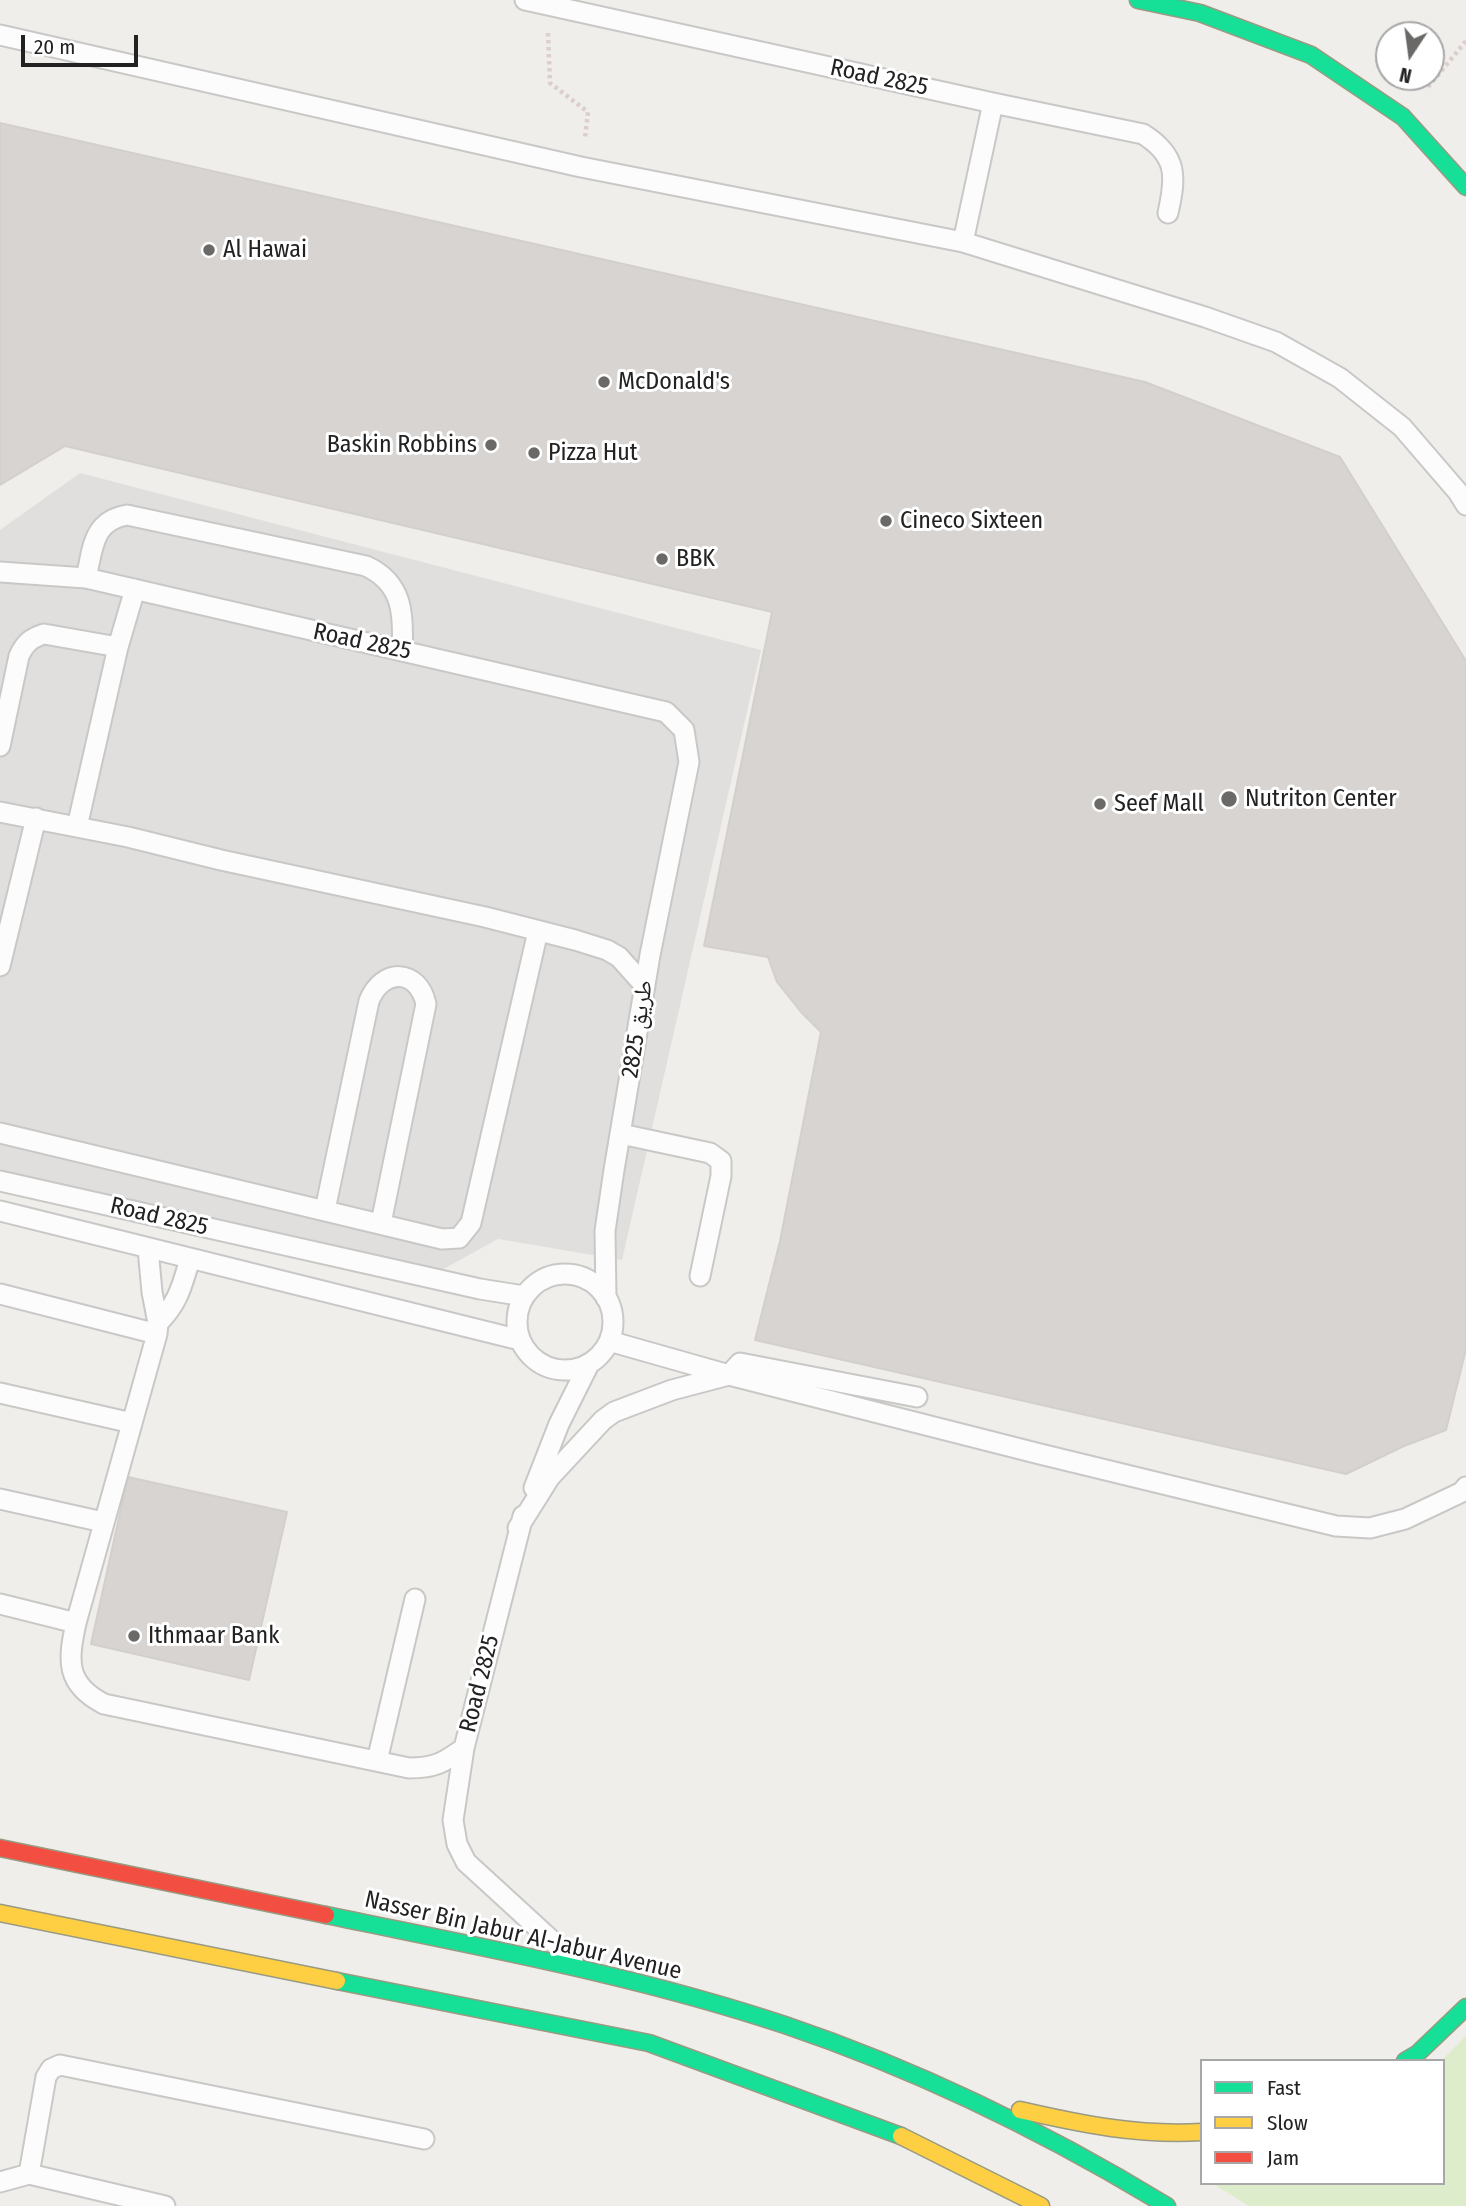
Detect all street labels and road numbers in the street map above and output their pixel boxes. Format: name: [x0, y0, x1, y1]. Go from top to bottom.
street label: Road 2825: [827, 54, 931, 102]
street label: Road 2825: [310, 618, 414, 666]
street label: طريق 2825: [616, 978, 660, 1080]
street label: Road 2825: [107, 1192, 211, 1242]
street label: Road 2825: [454, 1632, 506, 1736]
street label: Nasser Bin Jabur Al-Jabur Avenue: [362, 1885, 684, 1987]

